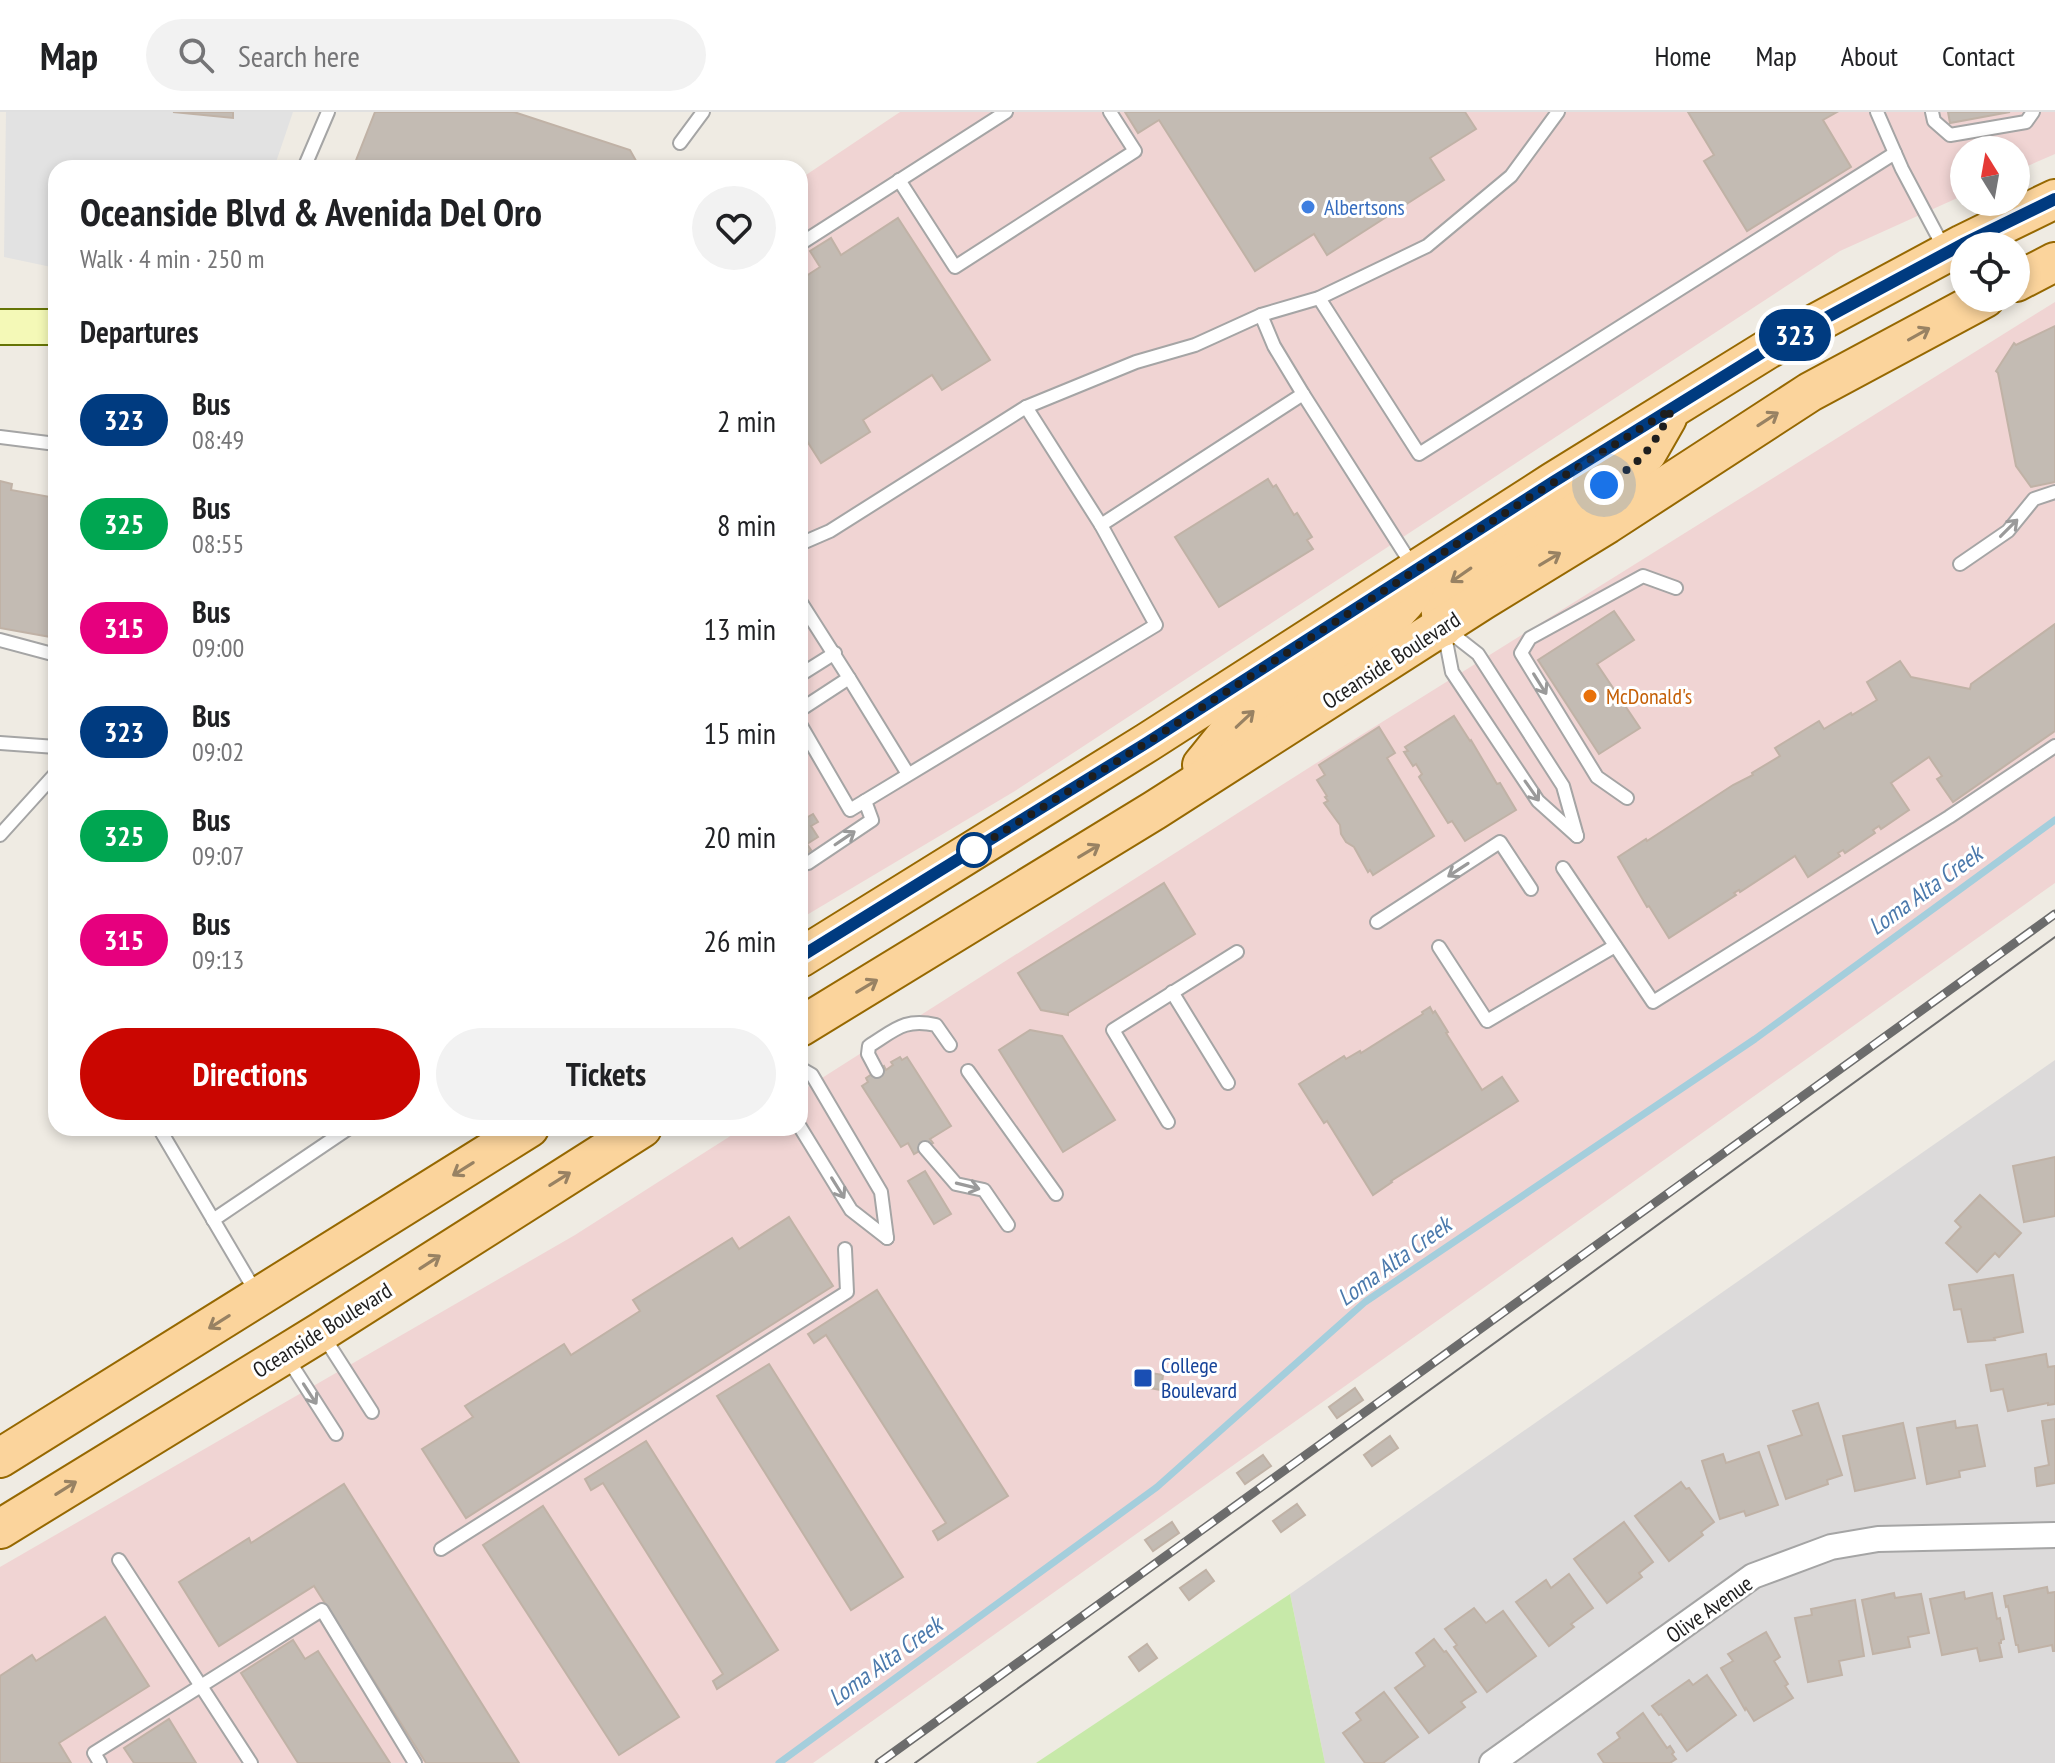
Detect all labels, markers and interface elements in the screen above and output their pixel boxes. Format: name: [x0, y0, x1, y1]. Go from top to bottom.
search box: [146, 19, 706, 91]
text: Map: [40, 31, 98, 80]
icon: search: [174, 33, 218, 77]
text: Search here: [238, 36, 360, 75]
text: Home: [1655, 37, 1711, 74]
text: Map: [1755, 37, 1797, 74]
text: About: [1841, 37, 1898, 74]
text: Contact: [1942, 37, 2015, 74]
north arrow: [1950, 136, 2030, 216]
map controls: [1950, 136, 2030, 312]
button: heart: [692, 186, 776, 270]
text: Oceanside Blvd & Avenida Del Oro: [80, 187, 542, 236]
place label: Albertsons: [1324, 193, 1405, 221]
marker: Albertsons: [1299, 198, 1317, 216]
button: locate: [1950, 232, 2030, 312]
text: Walk · 4 min · 250 m: [80, 242, 264, 275]
line badge: 323: [1749, 309, 1841, 361]
text: Departures: [80, 312, 198, 351]
text: 323: [1775, 316, 1815, 353]
one-way arrow: [1906, 326, 1930, 341]
text: Bus: [192, 384, 231, 423]
text: 323: [104, 401, 144, 438]
text: 2 min: [717, 401, 776, 440]
one-way arrow: [1757, 410, 1779, 427]
text: 08:49: [192, 423, 244, 456]
your location: [1584, 465, 1624, 505]
text: Bus: [192, 488, 231, 527]
text: 325: [104, 505, 144, 542]
text: 8 min: [717, 505, 776, 544]
one-way arrow: [1999, 519, 2018, 538]
text: 08:55: [192, 527, 244, 560]
one-way arrow: [1538, 551, 1561, 567]
one-way arrow: [1451, 567, 1473, 583]
text: Bus: [192, 592, 231, 631]
street label: Oceanside Boulevard: [1317, 605, 1465, 715]
text: 315: [104, 609, 144, 646]
text: 13 min: [703, 609, 776, 648]
text: 09:00: [192, 631, 244, 664]
one-way arrow: [1532, 673, 1549, 695]
place label: McDonald's: [1606, 682, 1692, 710]
marker: McDonald's: [1581, 687, 1599, 705]
text: Bus: [192, 696, 231, 735]
one-way arrow: [1234, 710, 1254, 728]
text: 323: [104, 713, 144, 750]
text: 15 min: [703, 713, 776, 752]
text: 09:02: [192, 735, 244, 768]
one-way arrow: [1524, 780, 1541, 802]
text: Bus: [192, 800, 231, 839]
text: 325: [104, 817, 144, 854]
text: 20 min: [703, 817, 776, 856]
one-way arrow: [833, 830, 855, 846]
unlabelled marker: [957, 833, 991, 867]
water label: Loma Alta Creek: [1862, 837, 1990, 942]
text: 09:07: [192, 839, 244, 872]
one-way arrow: [1077, 842, 1100, 858]
one-way arrow: [1448, 861, 1470, 878]
text: Bus: [192, 904, 231, 943]
text: 315: [104, 921, 144, 958]
text: 26 min: [703, 921, 776, 960]
text: 09:13: [192, 943, 244, 976]
one-way arrow: [855, 978, 878, 994]
button: Directions: [80, 1028, 420, 1120]
button: Tickets: [436, 1028, 776, 1120]
one-way arrow: [452, 1162, 475, 1178]
one-way arrow: [548, 1171, 571, 1187]
one-way arrow: [830, 1176, 846, 1199]
one-way arrow: [954, 1179, 980, 1194]
water label: Loma Alta Creek: [1331, 1208, 1459, 1313]
one-way arrow: [418, 1253, 440, 1270]
street label: Oceanside Boulevard: [247, 1276, 397, 1384]
one-way arrow: [208, 1314, 231, 1330]
place label: College Boulevard: [1161, 1351, 1237, 1404]
marker: College Boulevard: [1132, 1367, 1154, 1389]
one-way arrow: [303, 1382, 319, 1405]
one-way arrow: [54, 1480, 77, 1496]
street label: Olive Avenue: [1660, 1569, 1758, 1649]
water label: Loma Alta Creek: [822, 1608, 950, 1713]

